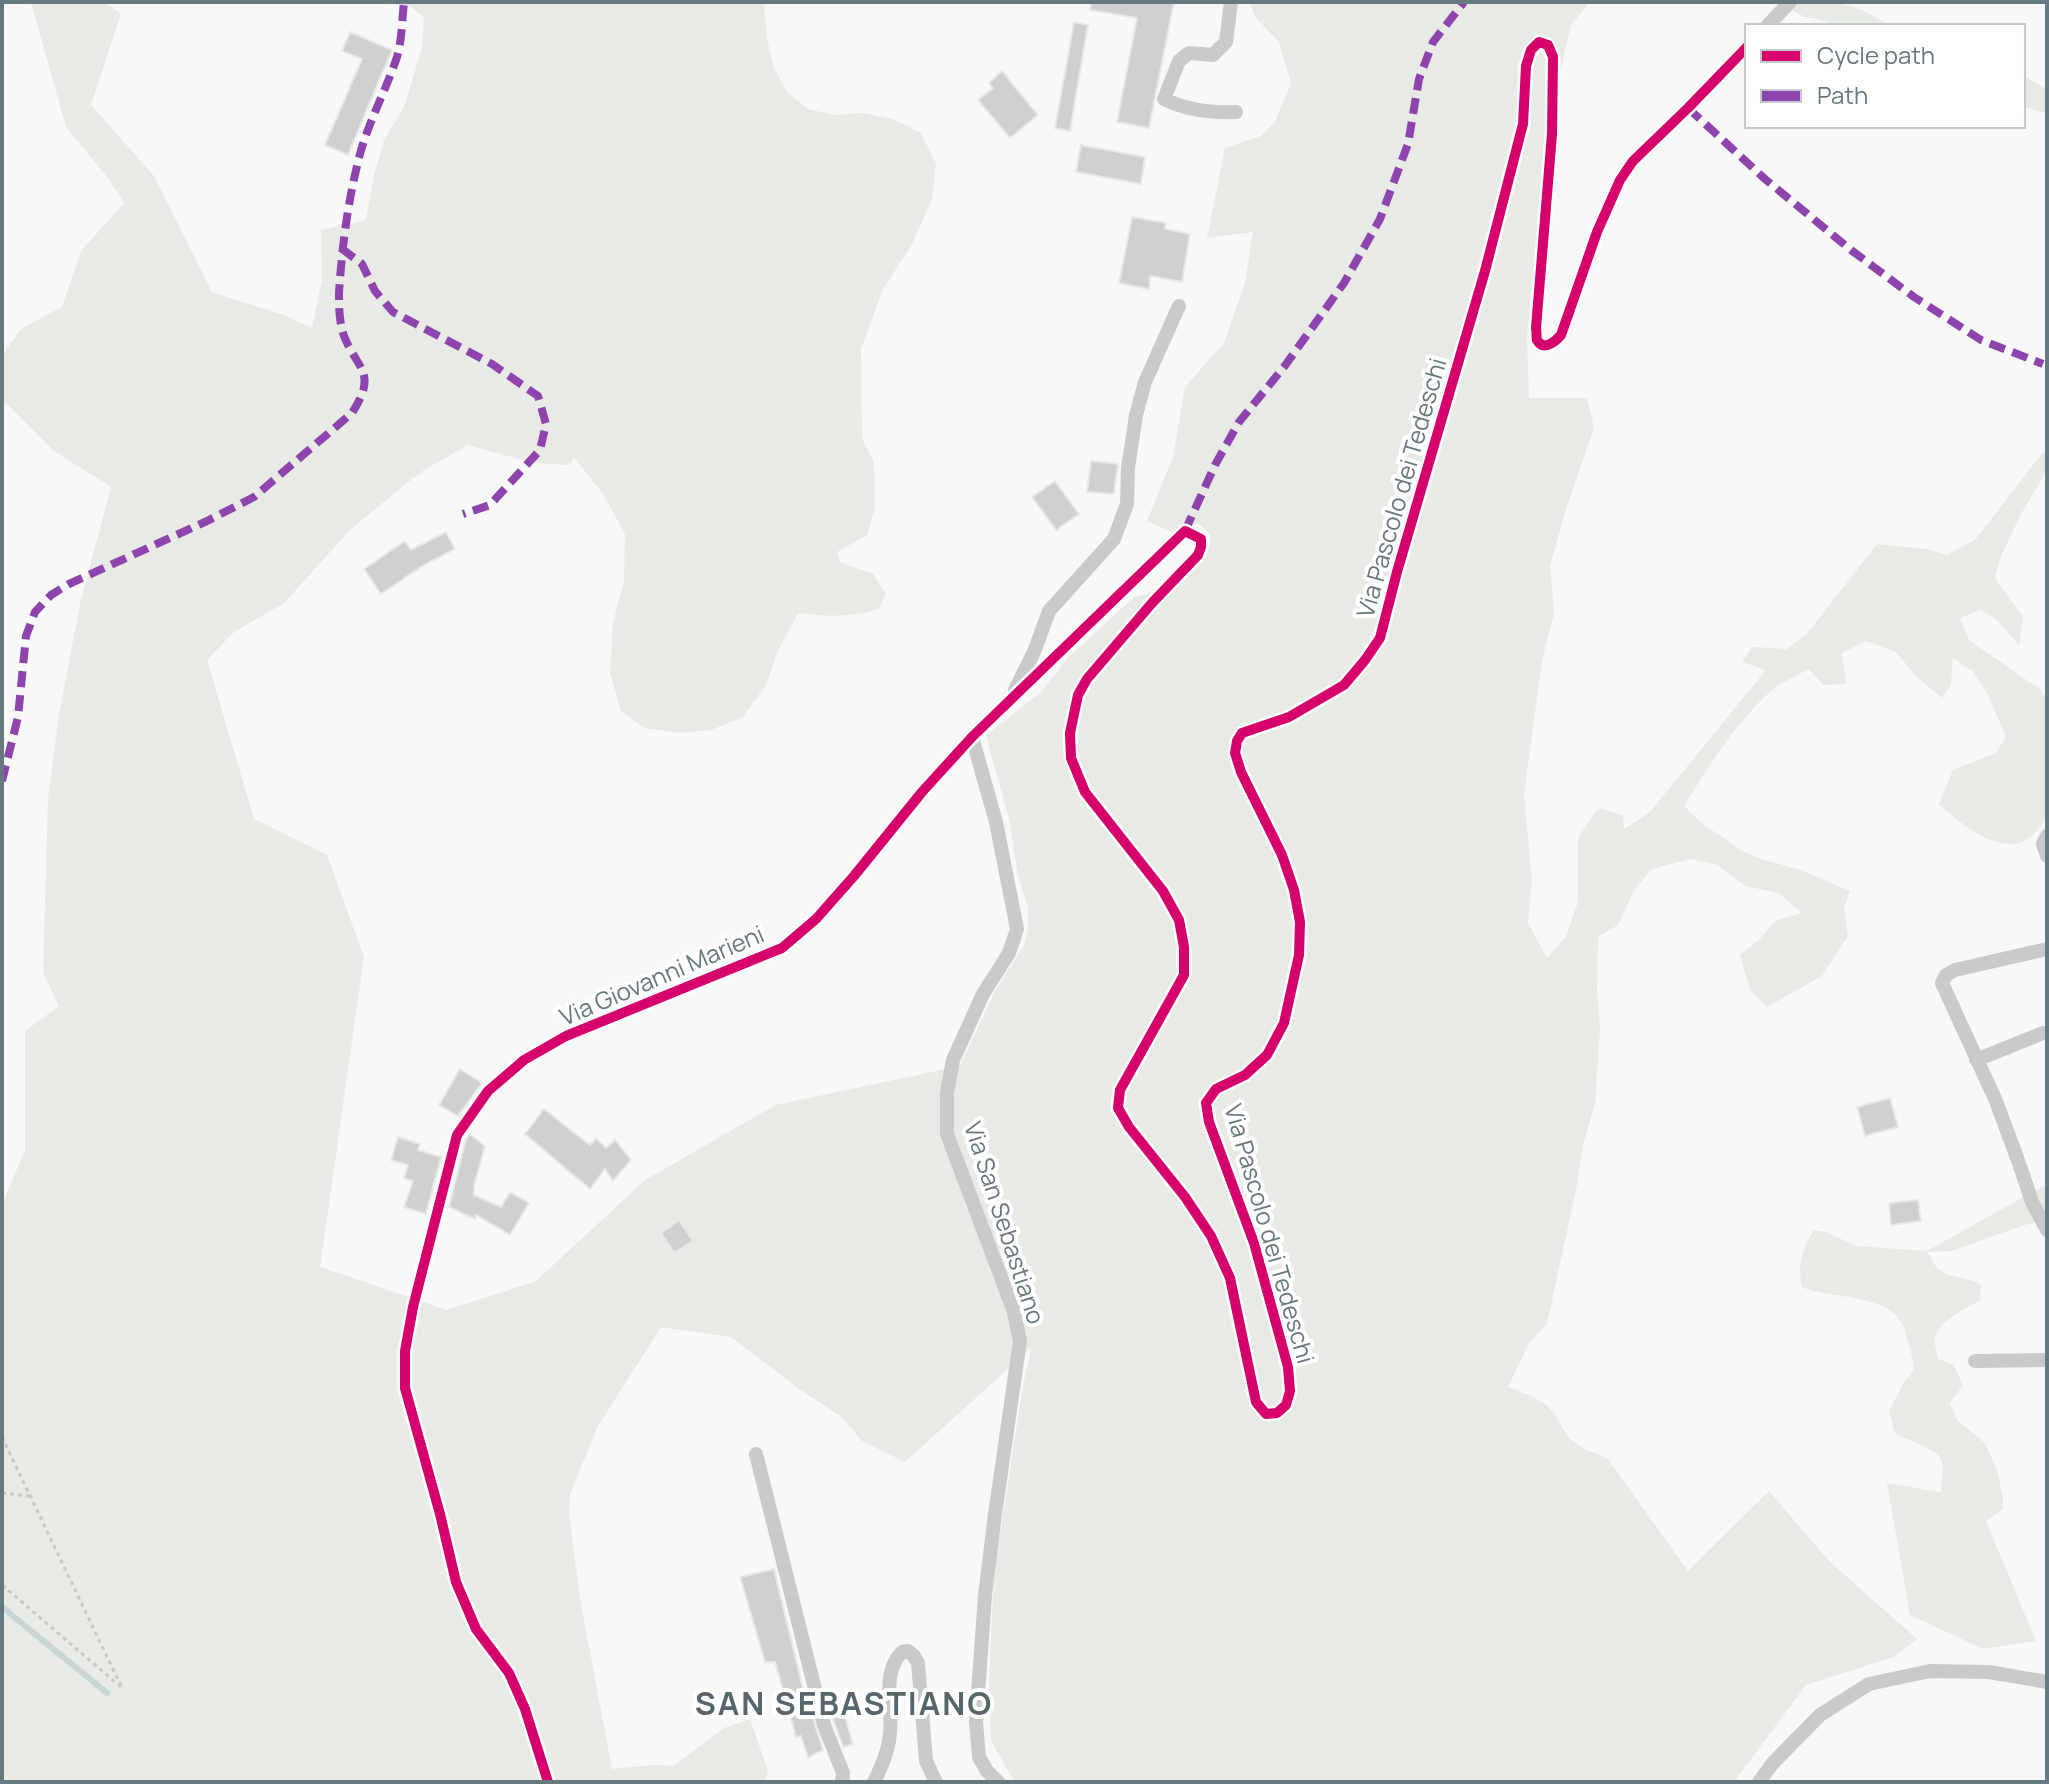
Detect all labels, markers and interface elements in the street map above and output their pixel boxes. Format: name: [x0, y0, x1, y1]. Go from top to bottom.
legend: [1745, 24, 2025, 128]
text: Cycle path: [1817, 38, 1935, 71]
text: Path: [1817, 78, 1868, 111]
street label: Via Pascolo dei Tedeschi: [1348, 354, 1453, 621]
street label: Via Giovanni Marieni: [554, 917, 769, 1033]
street label: Via Pascolo dei Tedeschi: [1218, 1100, 1323, 1367]
street label: Via San Sebastiano: [957, 1117, 1054, 1328]
district label: SAN SEBASTIANO: [695, 1681, 993, 1725]

